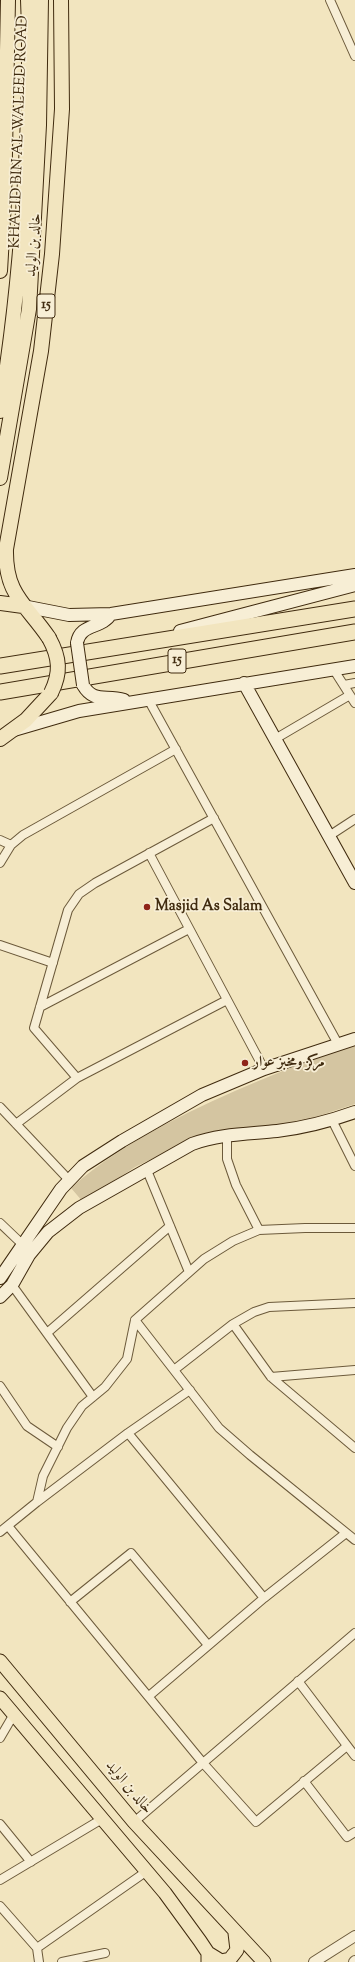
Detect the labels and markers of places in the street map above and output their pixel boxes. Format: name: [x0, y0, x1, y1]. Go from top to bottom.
place label: Masjid As Salam: [155, 898, 262, 916]
marker: Masjid As Salam: [142, 902, 152, 912]
place label: مركز ومخبز عوار: [253, 1054, 325, 1072]
marker: مركز ومخبز عوار: [240, 1058, 250, 1068]

